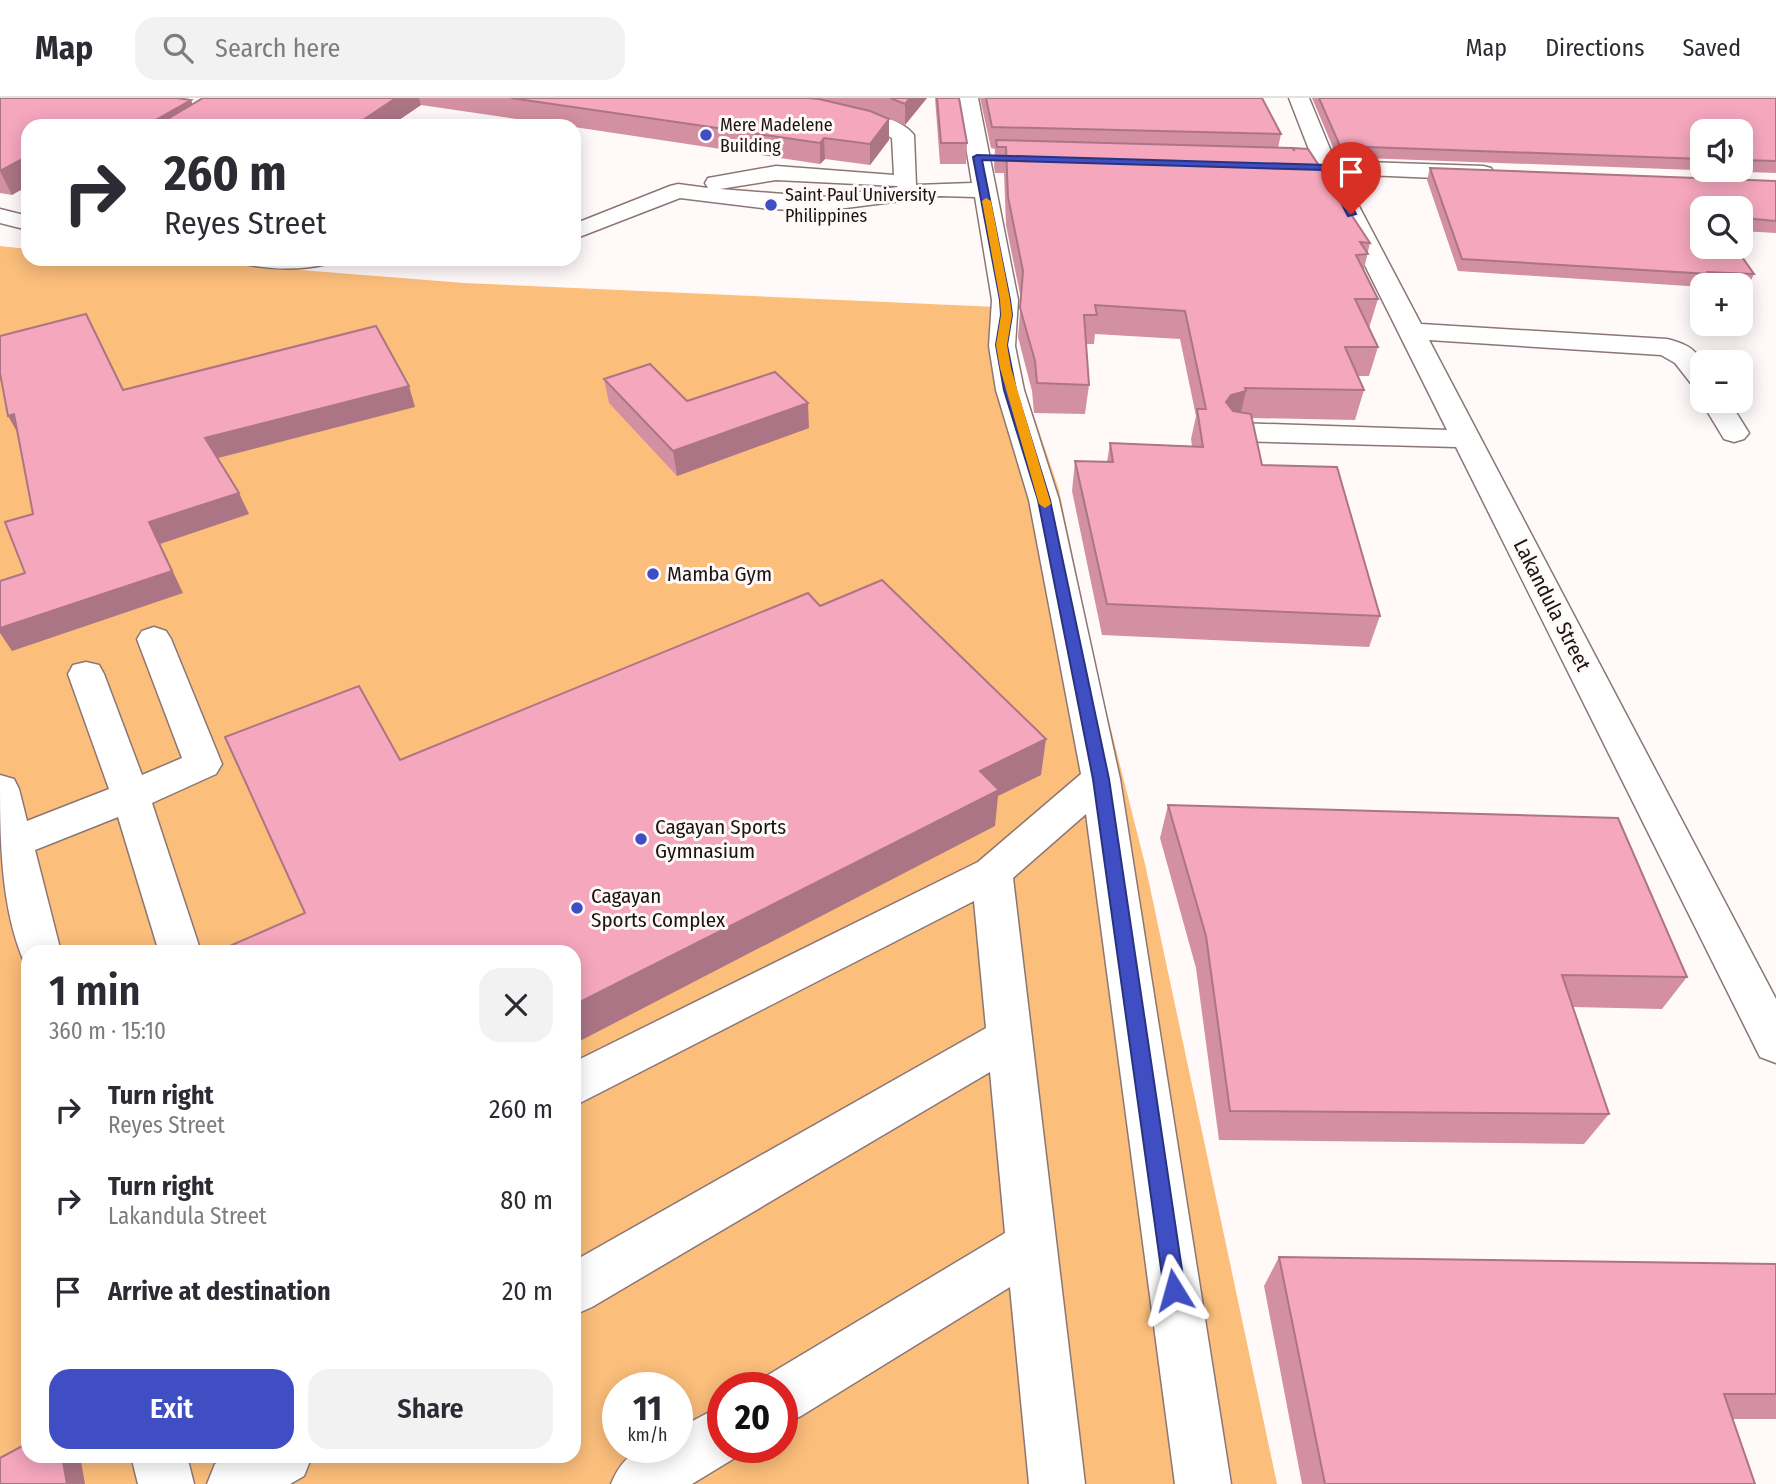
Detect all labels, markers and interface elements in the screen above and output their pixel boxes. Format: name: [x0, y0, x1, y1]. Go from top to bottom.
search box: [135, 17, 625, 80]
text: Map: [35, 28, 93, 68]
icon: search: [159, 29, 197, 67]
text: Search here: [215, 33, 340, 64]
text: Map: [1466, 34, 1507, 62]
text: Directions: [1545, 34, 1644, 62]
text: Saved: [1682, 34, 1741, 62]
place label: Mere Madelene Building: [720, 114, 833, 157]
map controls: [1690, 119, 1753, 413]
button: sound: [1690, 119, 1753, 182]
marker: Mere Madelene Building: [698, 127, 714, 143]
pin: [1321, 142, 1381, 214]
text: 260 m: [164, 144, 287, 203]
icon: right: [49, 147, 140, 238]
icon: arrive: [1332, 153, 1370, 191]
place label: Saint Paul University Philippines: [785, 184, 936, 227]
button: search: [1690, 196, 1753, 259]
marker: Saint Paul University Philippines: [763, 197, 779, 213]
text: Reyes Street: [164, 204, 326, 242]
button: +: [1690, 273, 1753, 336]
button: −: [1690, 350, 1753, 413]
street label: Lakandula Street: [1508, 535, 1597, 676]
place label: Mamba Gym: [667, 561, 772, 587]
marker: Mamba Gym: [645, 566, 661, 582]
place label: Cagayan Sports Gymnasium: [655, 814, 786, 864]
marker: Cagayan Sports Gymnasium: [633, 831, 649, 847]
place label: Cagayan Sports Complex: [591, 883, 726, 933]
marker: Cagayan Sports Complex: [569, 900, 585, 916]
text: 1 min: [49, 966, 140, 1016]
button: close: [479, 968, 553, 1042]
text: 360 m · 15:10: [49, 1017, 166, 1045]
text: Turn right: [108, 1080, 214, 1111]
icon: right: [49, 1091, 87, 1129]
text: 260 m: [489, 1094, 553, 1125]
text: Reyes Street: [108, 1111, 225, 1139]
text: Turn right: [108, 1171, 214, 1202]
icon: right: [49, 1182, 87, 1220]
text: 80 m: [500, 1185, 553, 1216]
text: Lakandula Street: [108, 1202, 267, 1230]
position arrow: [1137, 1253, 1211, 1327]
icon: arrive: [49, 1273, 87, 1311]
text: Arrive at destination: [108, 1276, 331, 1307]
text: 20 m: [502, 1276, 553, 1307]
button: Exit: [49, 1369, 294, 1449]
button: Share: [308, 1369, 553, 1449]
speed limit sign: 20: [707, 1372, 798, 1463]
text: 11: [633, 1387, 662, 1429]
text: km/h: [627, 1424, 668, 1446]

